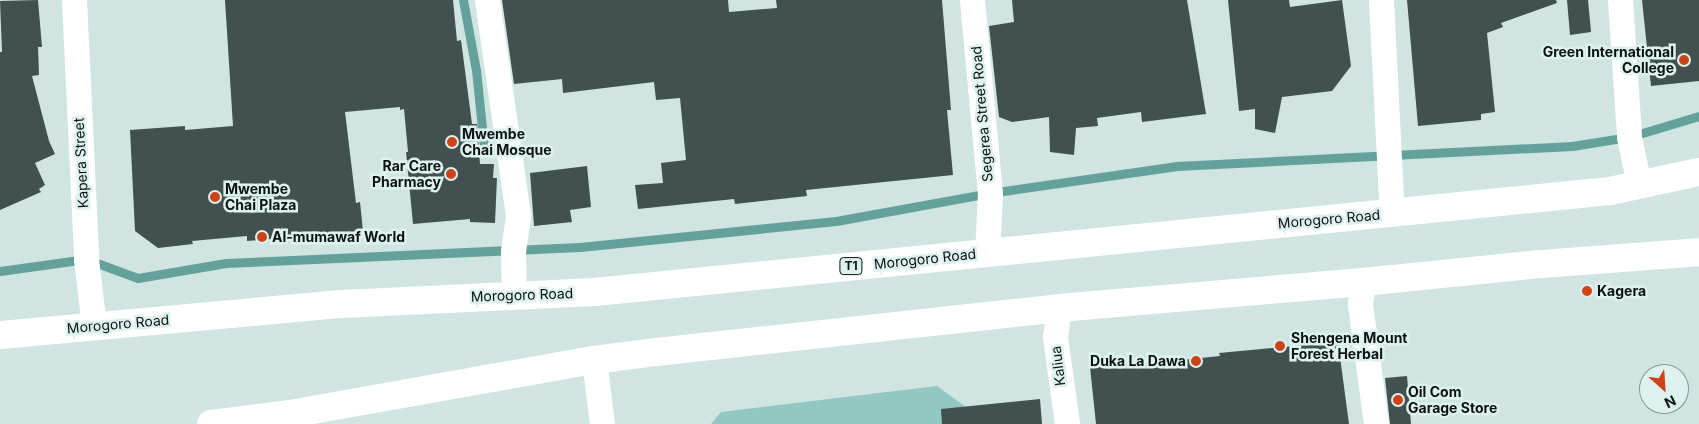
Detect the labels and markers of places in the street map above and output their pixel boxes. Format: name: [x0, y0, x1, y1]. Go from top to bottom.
place label: Green International College: [1543, 44, 1674, 76]
marker: Green International College: [1678, 54, 1690, 66]
place label: Mwembe Chai Mosque: [462, 126, 552, 158]
marker: Mwembe Chai Mosque: [446, 136, 458, 148]
place label: Rar Care Pharmacy: [372, 158, 441, 190]
marker: Rar Care Pharmacy: [445, 168, 457, 180]
place label: Mwembe Chai Plaza: [225, 181, 296, 213]
marker: Mwembe Chai Plaza: [209, 191, 221, 203]
place label: Al-mumawaf World: [272, 229, 405, 245]
marker: Al-mumawaf World: [256, 231, 268, 243]
place label: Kagera: [1597, 283, 1646, 299]
marker: Kagera: [1581, 285, 1593, 297]
place label: Shengena Mount Forest Herbal: [1291, 330, 1407, 362]
marker: Shengena Mount Forest Herbal: [1273, 339, 1287, 353]
place label: Duka La Dawa: [1090, 353, 1186, 369]
marker: Duka La Dawa: [1190, 355, 1202, 367]
place label: Oil Com Garage Store: [1408, 384, 1497, 417]
marker: Oil Com Garage Store: [1392, 394, 1404, 406]

